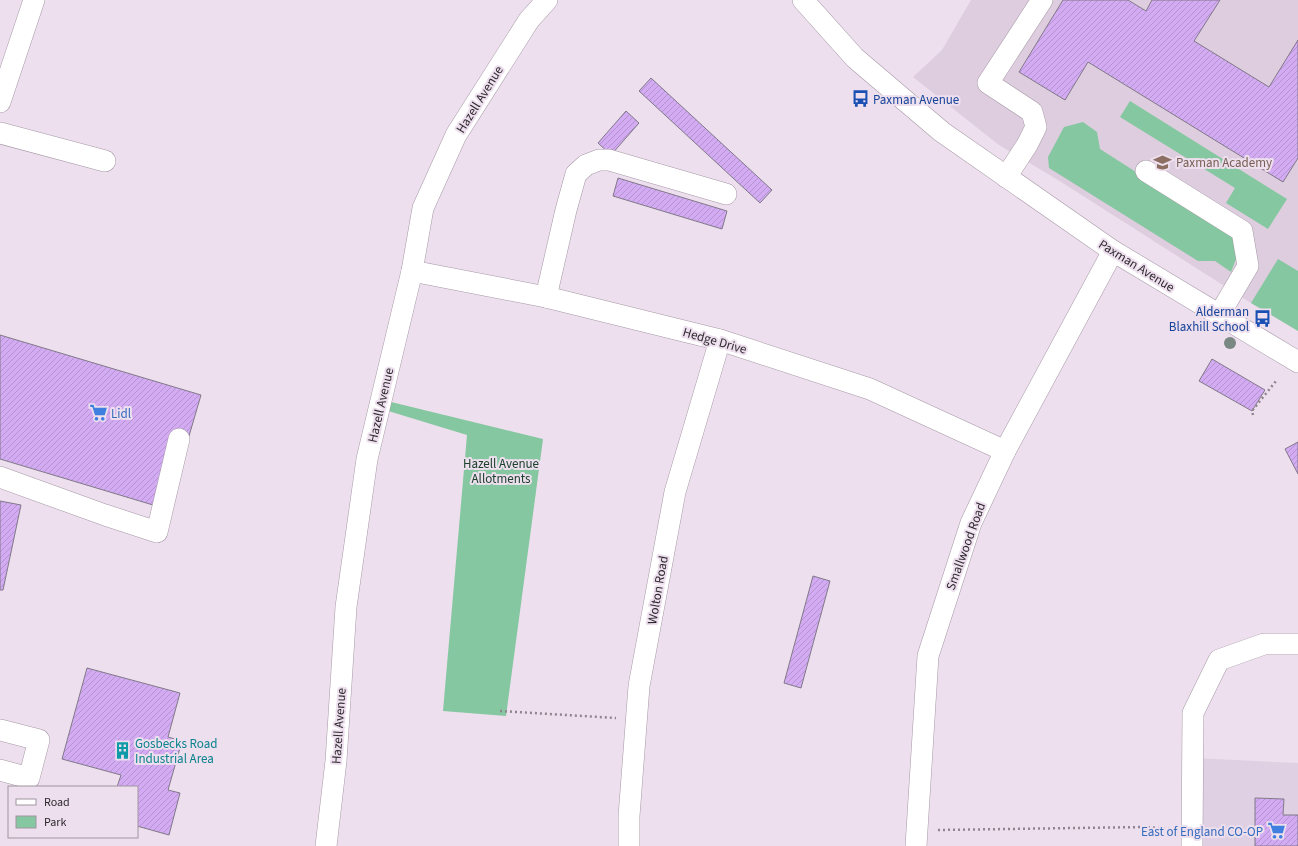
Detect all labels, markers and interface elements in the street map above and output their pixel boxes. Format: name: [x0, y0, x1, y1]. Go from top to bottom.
street label: Hazell Avenue: [452, 62, 508, 137]
bus stop icon: Paxman Avenue: [850, 89, 870, 109]
place label: Paxman Avenue: [873, 91, 959, 109]
school or university icon: Paxman Academy: [1153, 152, 1173, 172]
place label: Paxman Academy: [1176, 154, 1272, 172]
street label: Paxman Avenue: [1095, 235, 1178, 296]
place label: Alderman Blaxhill School: [1169, 303, 1249, 336]
bus stop icon: Alderman Blaxhill School: [1252, 308, 1272, 328]
street label: Hedge Drive: [681, 323, 749, 359]
street label: Hazell Avenue: [364, 366, 398, 444]
supermarket icon: Lidl: [88, 403, 108, 423]
place label: Lidl: [111, 405, 131, 423]
park label: Hazell Avenue Allotments: [463, 455, 539, 488]
street label: Smallwood Road: [942, 500, 990, 593]
street label: Wolton Road: [643, 554, 673, 626]
street label: Hazell Avenue: [327, 687, 351, 765]
place label: Gosbecks Road Industrial Area: [135, 735, 217, 768]
building icon: Gosbecks Road Industrial Area: [112, 740, 132, 760]
legend: [8, 786, 138, 838]
text: Road: [44, 794, 70, 811]
text: Park: [44, 814, 66, 831]
supermarket icon: East of England CO-OP: [1266, 821, 1286, 841]
place label: East of England CO-OP: [1141, 823, 1263, 841]

